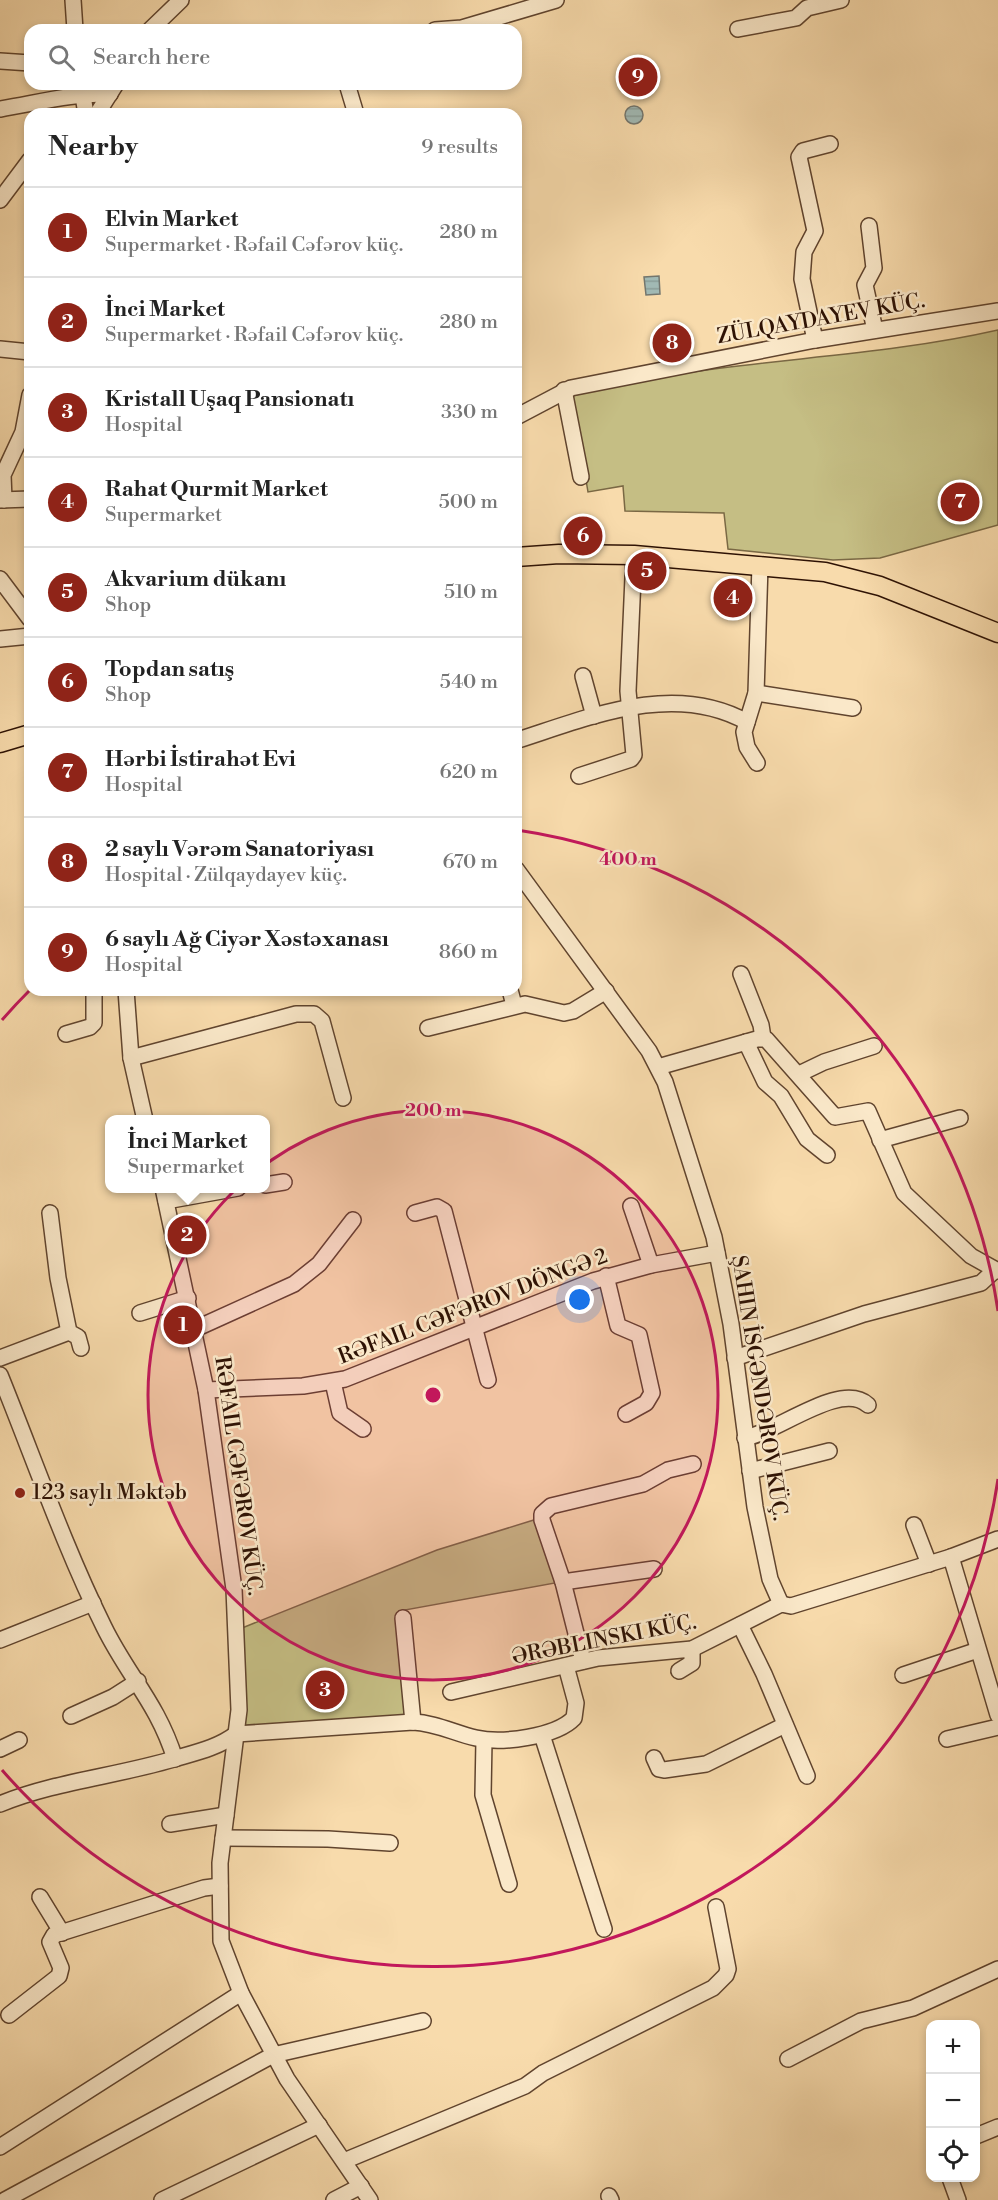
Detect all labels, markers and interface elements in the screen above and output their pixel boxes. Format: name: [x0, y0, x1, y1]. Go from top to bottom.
search box: [24, 24, 522, 90]
icon: search: [45, 41, 78, 74]
text: Search here: [93, 44, 210, 71]
pin: 9: [618, 54, 658, 100]
text: Nearby: [48, 131, 138, 163]
text: 9 results: [421, 135, 498, 160]
text: Elvin Market: [105, 206, 238, 233]
text: 1: [63, 220, 72, 245]
text: 280 m: [439, 220, 498, 245]
text: Supermarket · Rəfail Cəfərov küç.: [105, 233, 403, 258]
street label: ZÜLQAYDAYEV KÜÇ.: [715, 286, 927, 350]
text: İnci Market: [105, 296, 225, 323]
text: 2: [61, 310, 74, 335]
text: 280 m: [439, 310, 498, 335]
pin: 8: [652, 320, 692, 366]
text: Supermarket · Rəfail Cəfərov küç.: [105, 323, 403, 348]
text: Kristall Uşaq Pansionatı: [105, 386, 354, 413]
text: 3: [61, 400, 74, 425]
text: 330 m: [441, 400, 498, 425]
text: Hospital: [105, 413, 182, 438]
text: Rahat Qurmit Market: [105, 476, 328, 503]
pin: 7: [940, 480, 980, 524]
text: 4: [61, 490, 74, 515]
text: 500 m: [439, 490, 498, 515]
text: Supermarket: [105, 503, 222, 528]
pin: 6: [564, 514, 602, 558]
pin: 5: [628, 548, 666, 594]
text: Akvarium dükanı: [105, 566, 286, 593]
pin: 4: [714, 576, 752, 620]
text: 5: [61, 580, 74, 605]
text: 510 m: [444, 580, 498, 605]
text: Shop: [105, 593, 151, 618]
text: Topdan satış: [105, 656, 234, 683]
text: 6: [61, 670, 74, 695]
text: 540 m: [440, 670, 498, 695]
text: Shop: [105, 683, 151, 708]
text: Hərbi İstirahət Evi: [105, 746, 296, 773]
text: 7: [62, 760, 73, 785]
text: 620 m: [440, 760, 498, 785]
text: Hospital: [105, 773, 182, 798]
text: 2 saylı Vərəm Sanatoriyası: [105, 836, 374, 863]
text: 400 m: [599, 848, 657, 871]
text: 8: [61, 850, 74, 875]
text: 670 m: [442, 850, 498, 875]
text: Hospital · Zülqaydayev küç.: [105, 863, 347, 888]
text: 6 saylı Ağ Ciyər Xəstəxanası: [105, 926, 389, 953]
text: 9: [61, 940, 74, 965]
text: 860 m: [439, 940, 498, 965]
text: Hospital: [105, 953, 182, 978]
text: 200 m: [405, 1099, 462, 1122]
popup: [105, 1115, 270, 1193]
text: İnci Market: [128, 1128, 247, 1155]
text: Supermarket: [128, 1155, 245, 1180]
pin: 2: [168, 1212, 207, 1258]
street label: RƏFAIL CƏFƏROV DÖNGƏ 2: [334, 1242, 612, 1371]
street label: ŞAHIN İSGƏNDƏROV KÜÇ.: [725, 1253, 795, 1523]
your location: [565, 1285, 594, 1314]
pin: 1: [164, 1302, 202, 1348]
street label: RƏFAIL CƏFƏROV KÜÇ.: [208, 1354, 270, 1597]
centre of rings: [423, 1385, 443, 1405]
place label: 123 saylı Məktəb: [32, 1480, 187, 1506]
marker: 123 saylı Məktəb: [13, 1486, 27, 1500]
street label: ƏRƏBLINSKI KÜÇ.: [509, 1607, 699, 1671]
pin: 3: [306, 1668, 344, 1712]
map controls: [926, 2020, 980, 2182]
button: +: [926, 2020, 980, 2074]
button: −: [926, 2074, 980, 2128]
button: locate: [926, 2128, 980, 2182]

